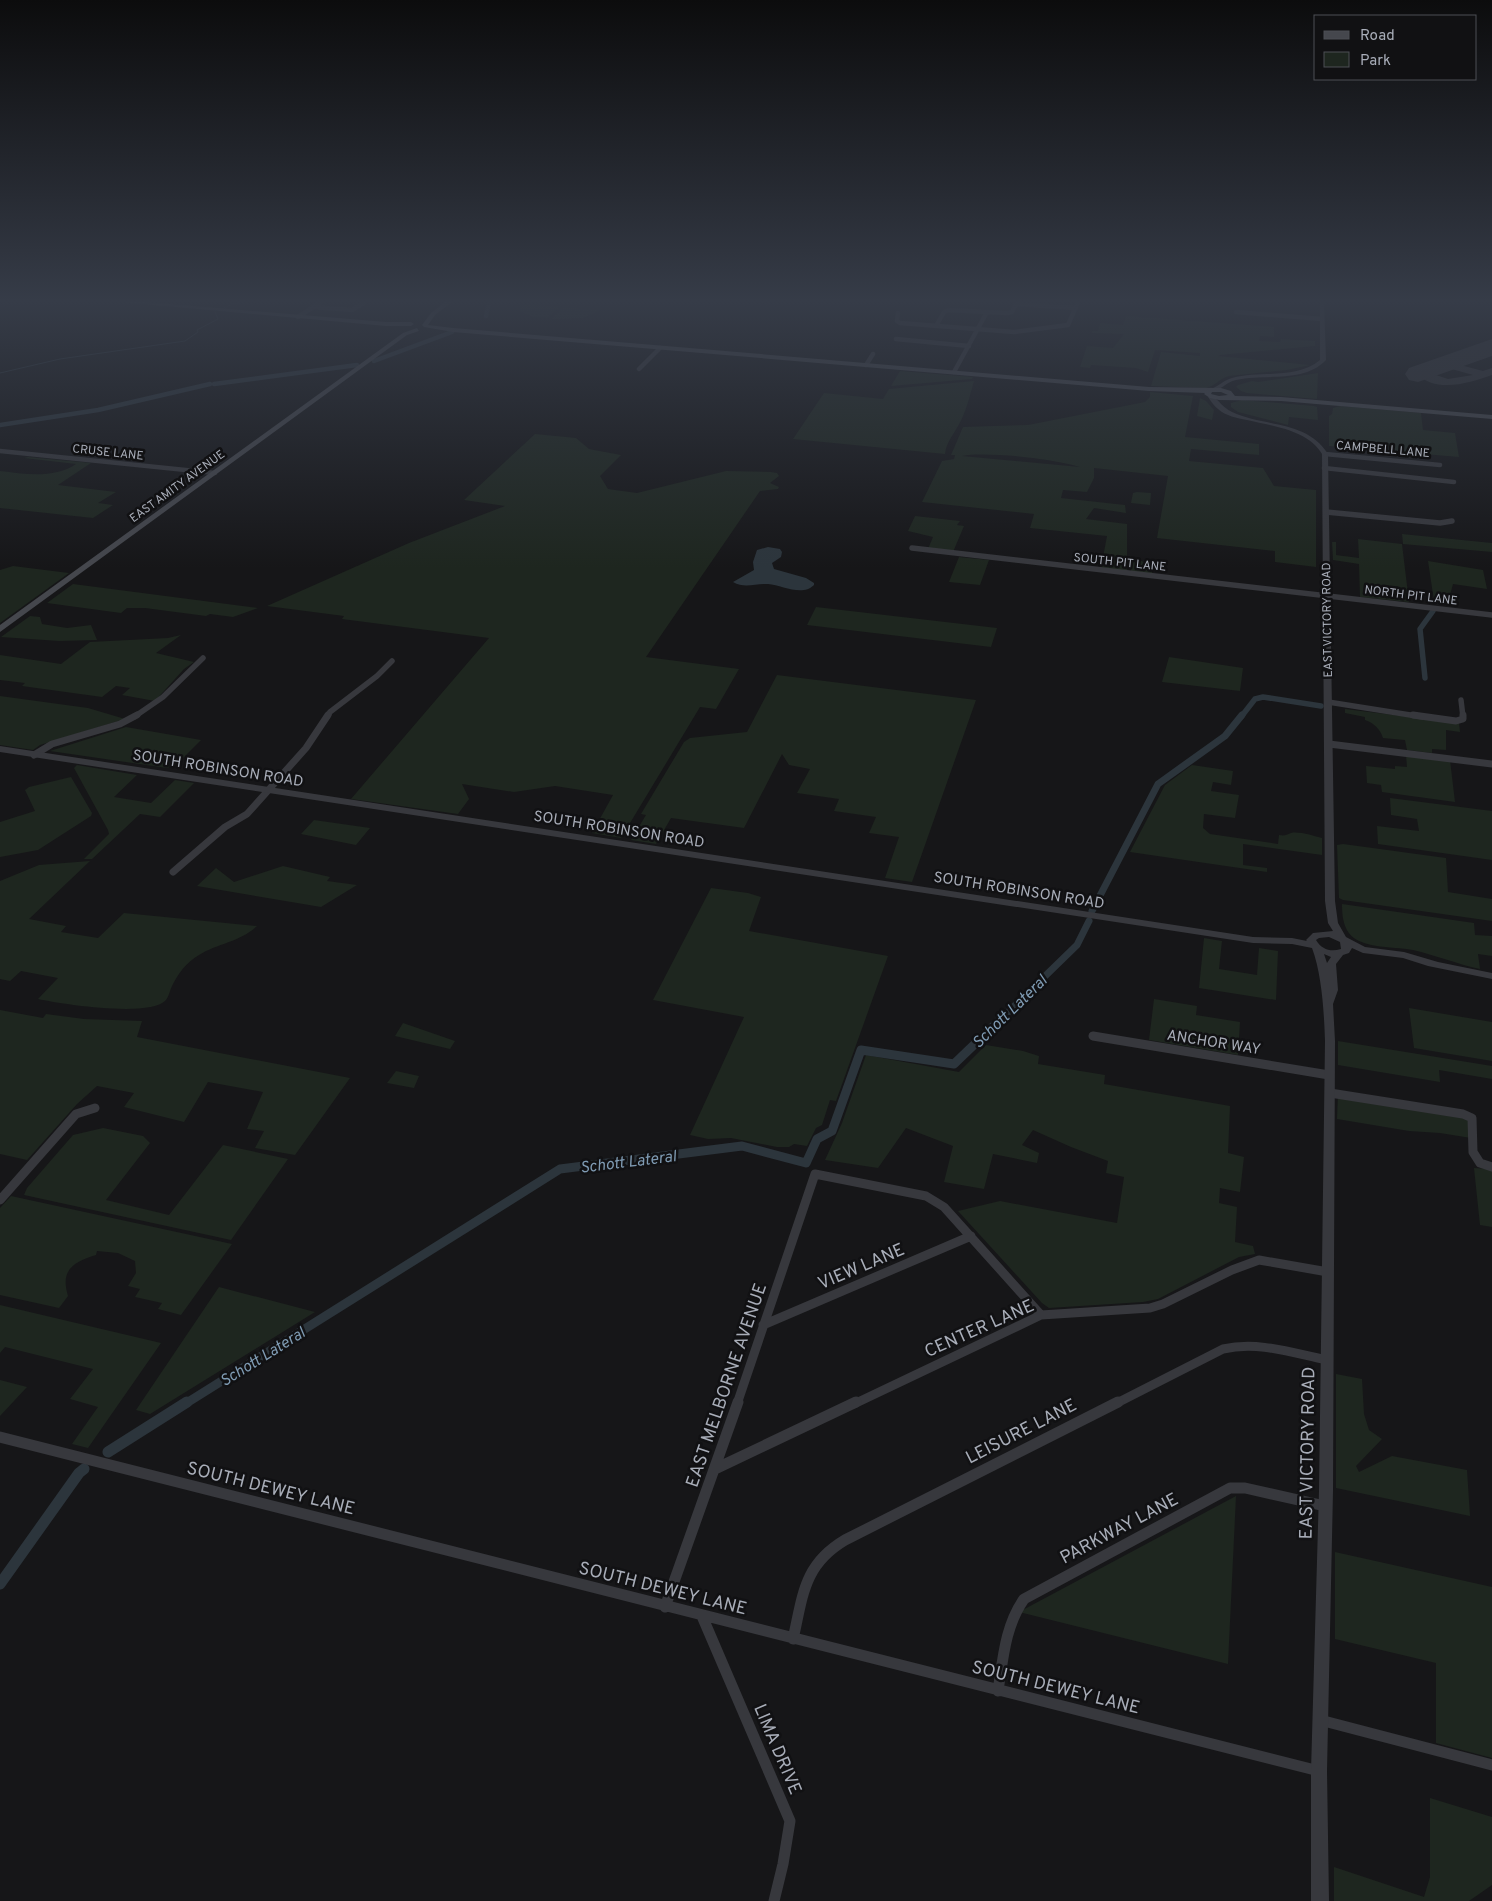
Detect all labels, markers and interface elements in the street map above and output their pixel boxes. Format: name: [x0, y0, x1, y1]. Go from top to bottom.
legend: [1314, 15, 1477, 80]
text: Road: [1360, 27, 1395, 46]
text: Park: [1360, 52, 1391, 71]
street label: CAMPBELL LANE: [1335, 438, 1430, 462]
street label: CRUSE LANE: [72, 441, 144, 465]
street label: EAST AMITY AVENUE: [127, 447, 228, 527]
street label: SOUTH PIT LANE: [1073, 550, 1167, 576]
street label: EAST VICTORY ROAD: [1319, 562, 1337, 678]
street label: NORTH PIT LANE: [1363, 582, 1458, 610]
street label: SOUTH ROBINSON ROAD: [131, 747, 305, 792]
street label: SOUTH ROBINSON ROAD: [532, 808, 706, 853]
street label: SOUTH ROBINSON ROAD: [932, 869, 1106, 914]
water label: Schott Lateral: [969, 971, 1053, 1053]
street label: ANCHOR WAY: [1165, 1027, 1263, 1060]
water label: Schott Lateral: [579, 1147, 678, 1179]
street label: VIEW LANE: [815, 1239, 908, 1296]
street label: EAST MELBORNE AVENUE: [682, 1280, 773, 1491]
street label: CENTER LANE: [921, 1295, 1038, 1364]
water label: Schott Lateral: [217, 1323, 310, 1392]
street label: EAST VICTORY ROAD: [1295, 1367, 1322, 1540]
street label: LEISURE LANE: [962, 1394, 1081, 1470]
street label: SOUTH DEWEY LANE: [184, 1457, 357, 1521]
street label: PARKWAY LANE: [1057, 1488, 1183, 1570]
street label: SOUTH DEWEY LANE: [576, 1557, 749, 1621]
street label: SOUTH DEWEY LANE: [969, 1656, 1142, 1720]
street label: LIMA DRIVE: [747, 1701, 806, 1798]

